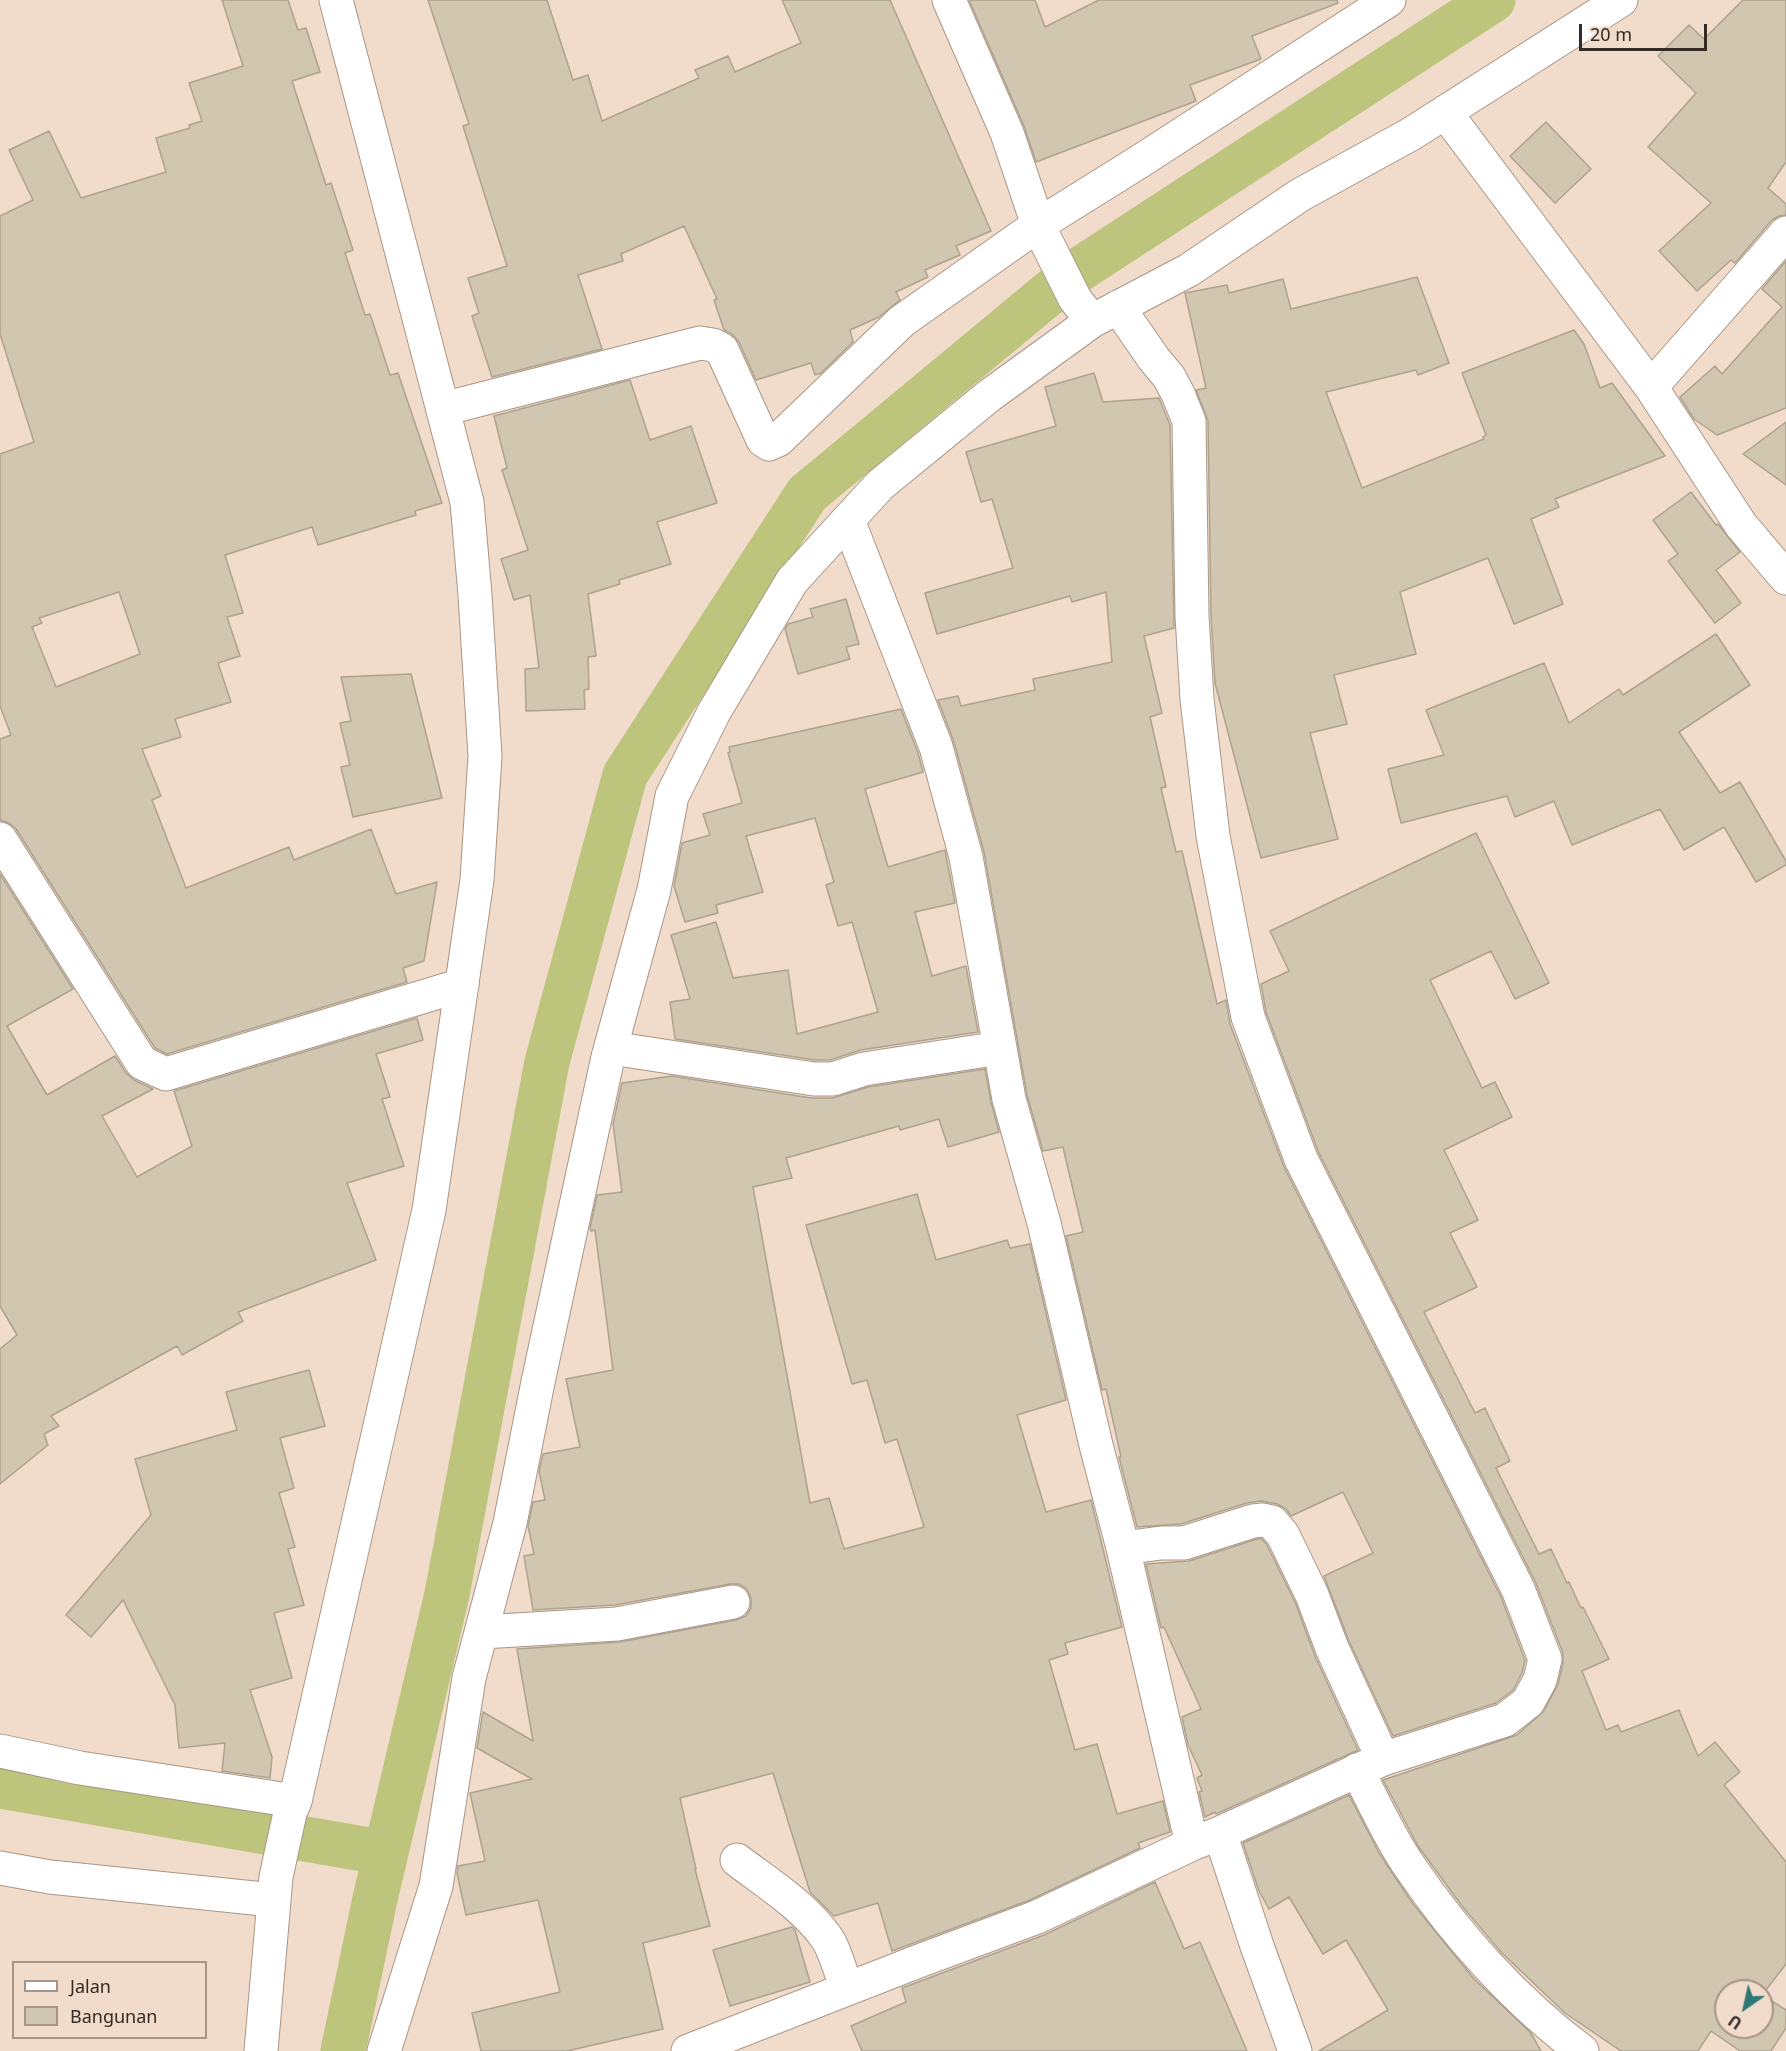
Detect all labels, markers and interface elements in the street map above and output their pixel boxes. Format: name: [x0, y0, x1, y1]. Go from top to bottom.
scale bar: [1582, 12, 1710, 50]
text: 20 m: [1590, 22, 1632, 46]
legend: [12, 1961, 207, 2039]
text: Jalan: [70, 1974, 111, 1998]
north arrow: [1714, 1979, 1774, 2039]
text: Bangunan: [70, 2004, 157, 2028]
text: U: [1724, 2010, 1746, 2035]

